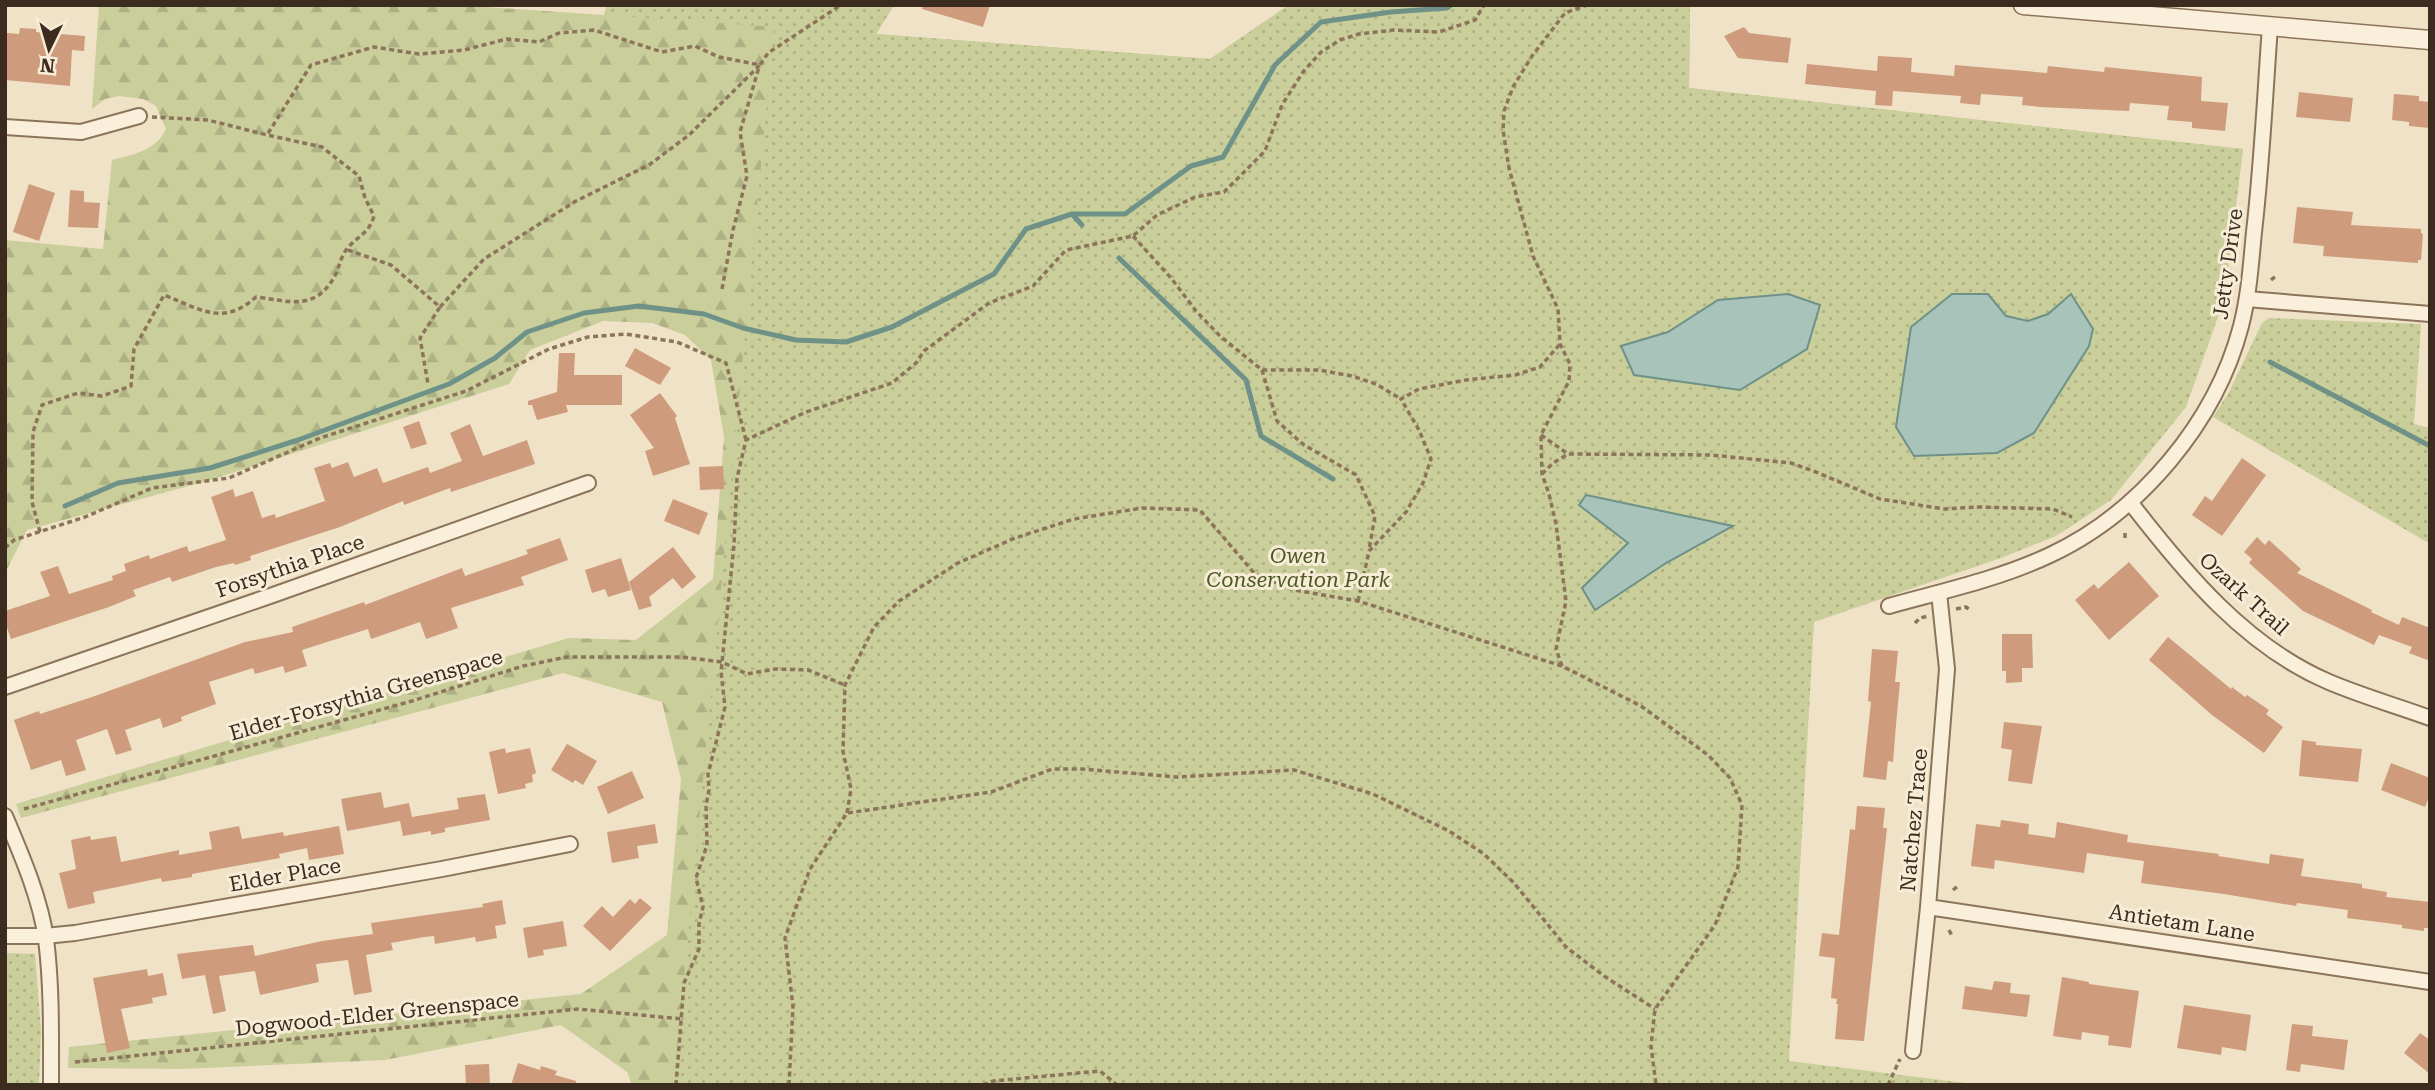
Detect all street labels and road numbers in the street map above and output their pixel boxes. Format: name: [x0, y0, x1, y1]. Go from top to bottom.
street label: Jetty Drive: [2208, 207, 2248, 321]
street label: Forsythia Place: [213, 529, 367, 603]
street label: Ozark Trail: [2194, 548, 2294, 641]
street label: Elder-Forsythia Greenspace: [227, 644, 505, 746]
street label: Natchez Trace: [1896, 747, 1932, 893]
street label: Elder Place: [227, 853, 343, 897]
street label: Antietam Lane: [2107, 900, 2257, 946]
street label: Dogwood-Elder Greenspace: [234, 987, 520, 1041]

